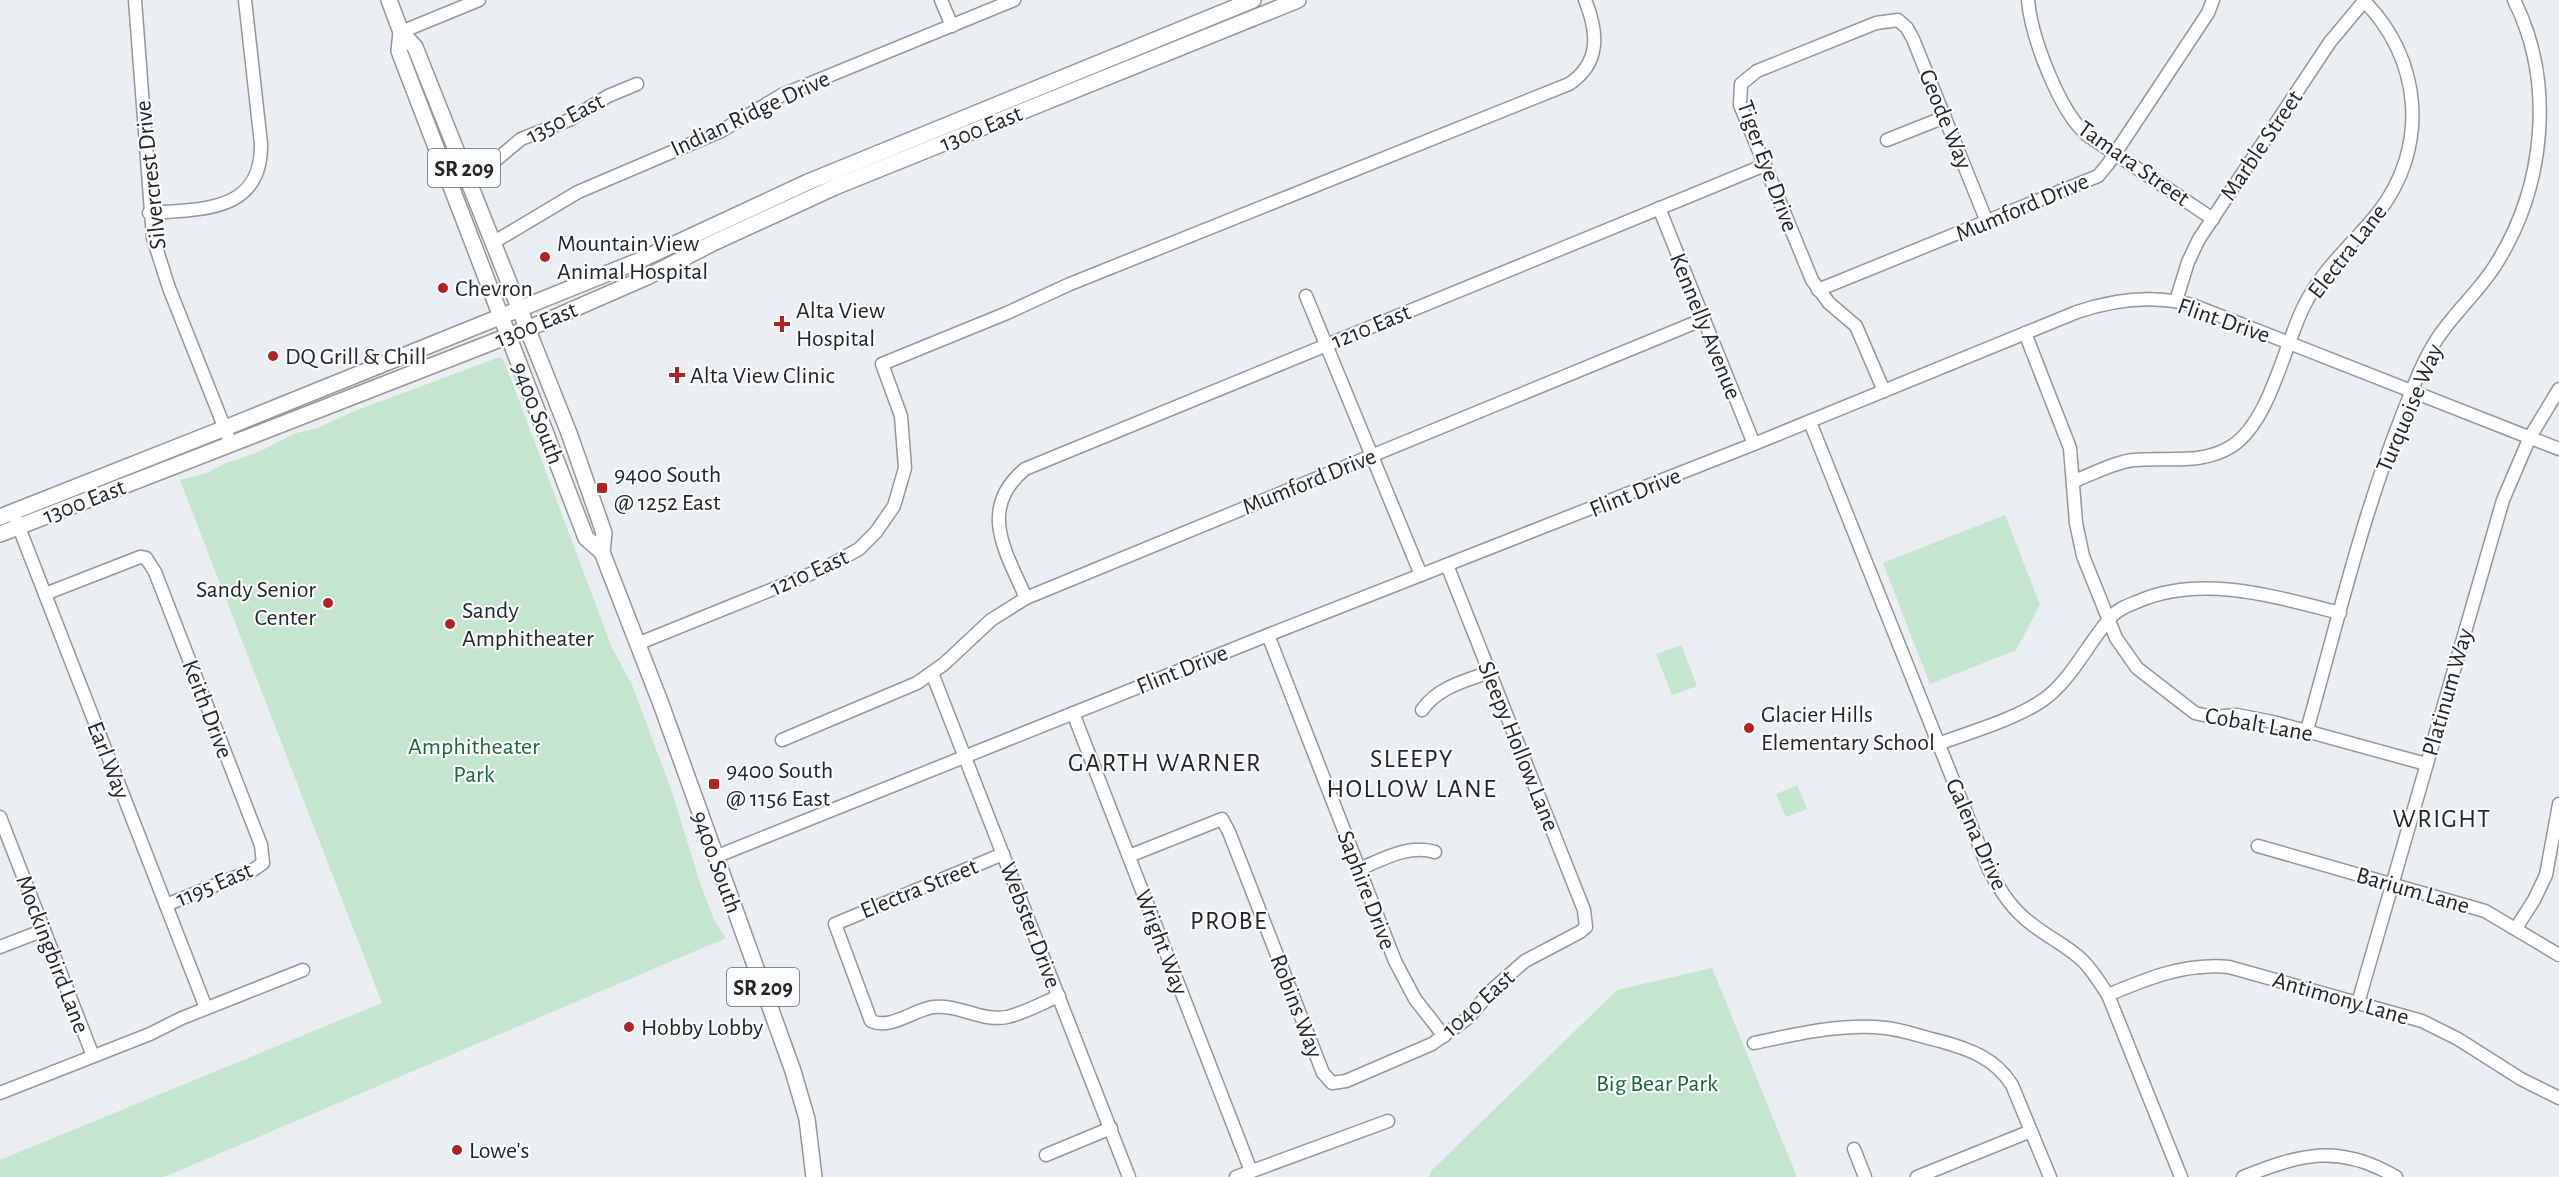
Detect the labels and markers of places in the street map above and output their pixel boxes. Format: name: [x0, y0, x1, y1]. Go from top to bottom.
place label: Mountain View Animal Hospital: [557, 232, 708, 284]
marker: Mountain View Animal Hospital: [538, 250, 552, 264]
place label: Chevron: [455, 277, 533, 301]
marker: Chevron: [436, 281, 450, 295]
place label: Alta View Hospital: [796, 299, 885, 351]
marker: Alta View Hospital: [773, 315, 791, 333]
place label: DQ Grill & Chill: [285, 345, 426, 369]
marker: DQ Grill & Chill: [266, 349, 280, 363]
place label: Alta View Clinic: [690, 364, 835, 388]
marker: Alta View Clinic: [668, 366, 686, 384]
place label: 9400 South @ 1252 East: [614, 463, 721, 515]
marker: 9400 South @ 1252 East: [595, 481, 609, 495]
place label: Sandy Senior Center: [196, 578, 316, 630]
marker: Sandy Senior Center: [321, 596, 335, 610]
place label: Sandy Amphitheater: [462, 599, 594, 651]
marker: Sandy Amphitheater: [443, 617, 457, 631]
place label: Glacier Hills Elementary School: [1761, 703, 1935, 755]
marker: Glacier Hills Elementary School: [1742, 721, 1756, 735]
place label: 9400 South @ 1156 East: [726, 759, 833, 811]
marker: 9400 South @ 1156 East: [707, 777, 721, 791]
place label: Hobby Lobby: [641, 1016, 763, 1040]
marker: Hobby Lobby: [622, 1020, 636, 1034]
place label: Lowe's: [469, 1139, 529, 1163]
marker: Lowe's: [450, 1143, 464, 1157]

